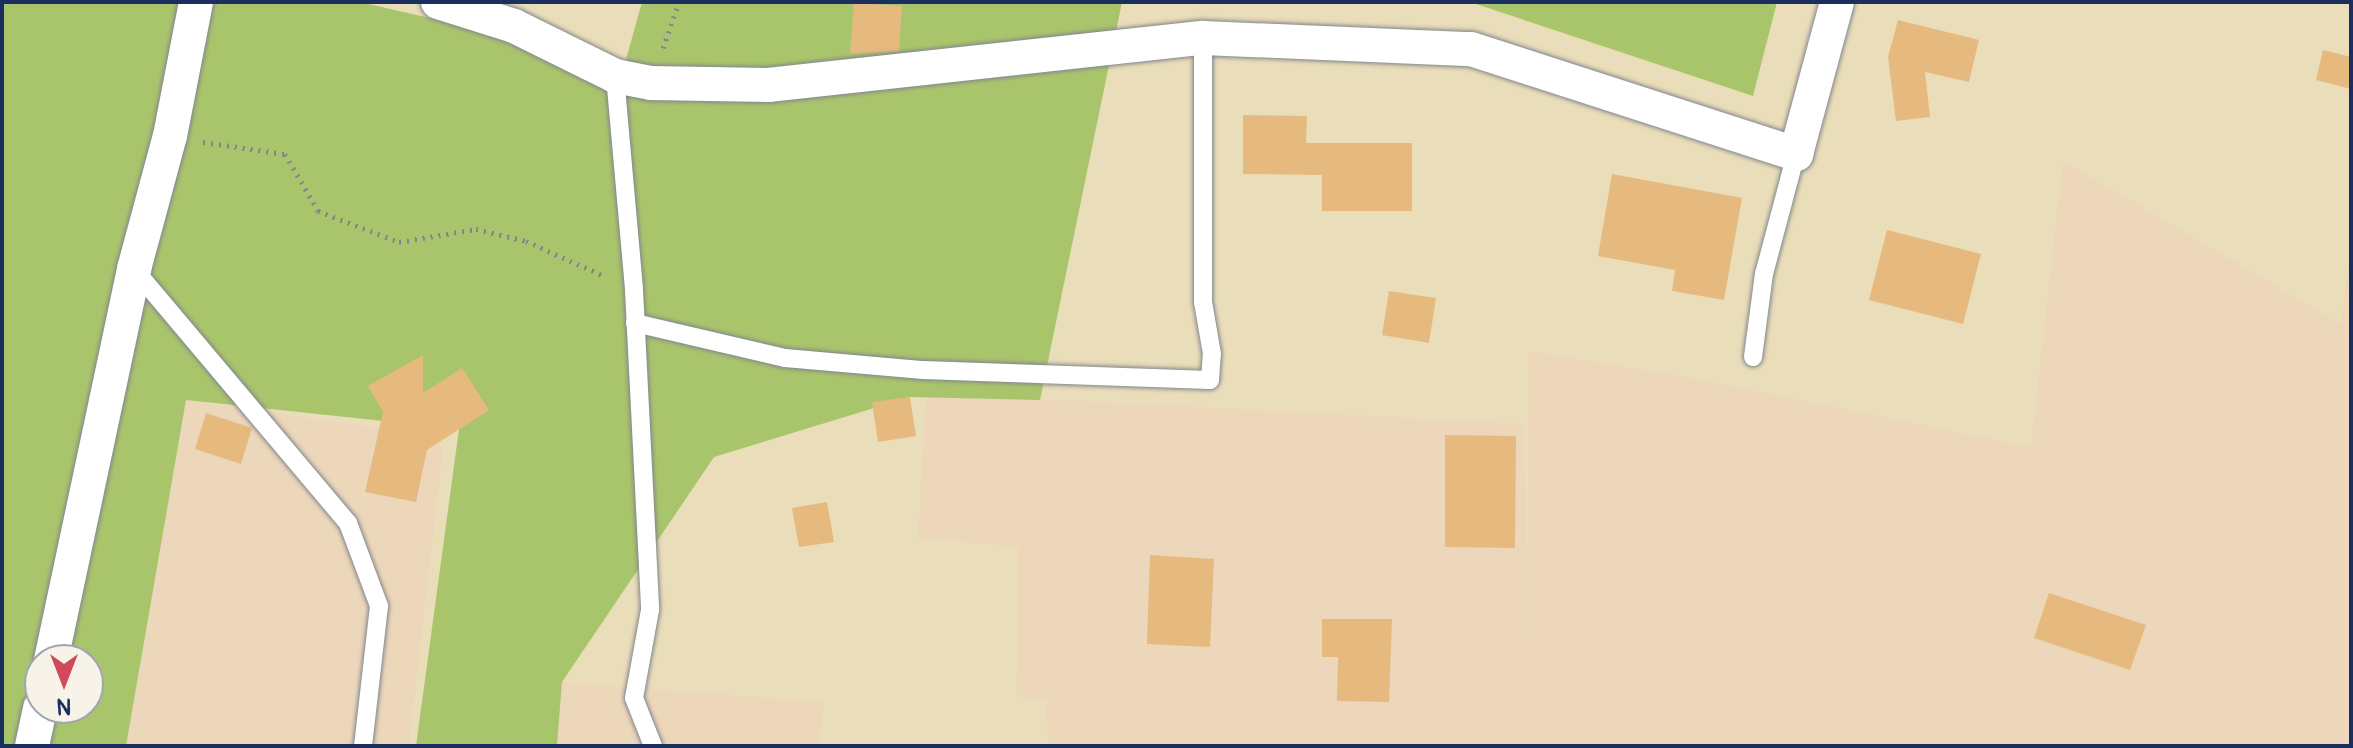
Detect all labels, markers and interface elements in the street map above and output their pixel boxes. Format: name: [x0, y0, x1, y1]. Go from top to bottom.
north arrow: [24, 644, 104, 724]
text: N: [57, 692, 71, 720]

